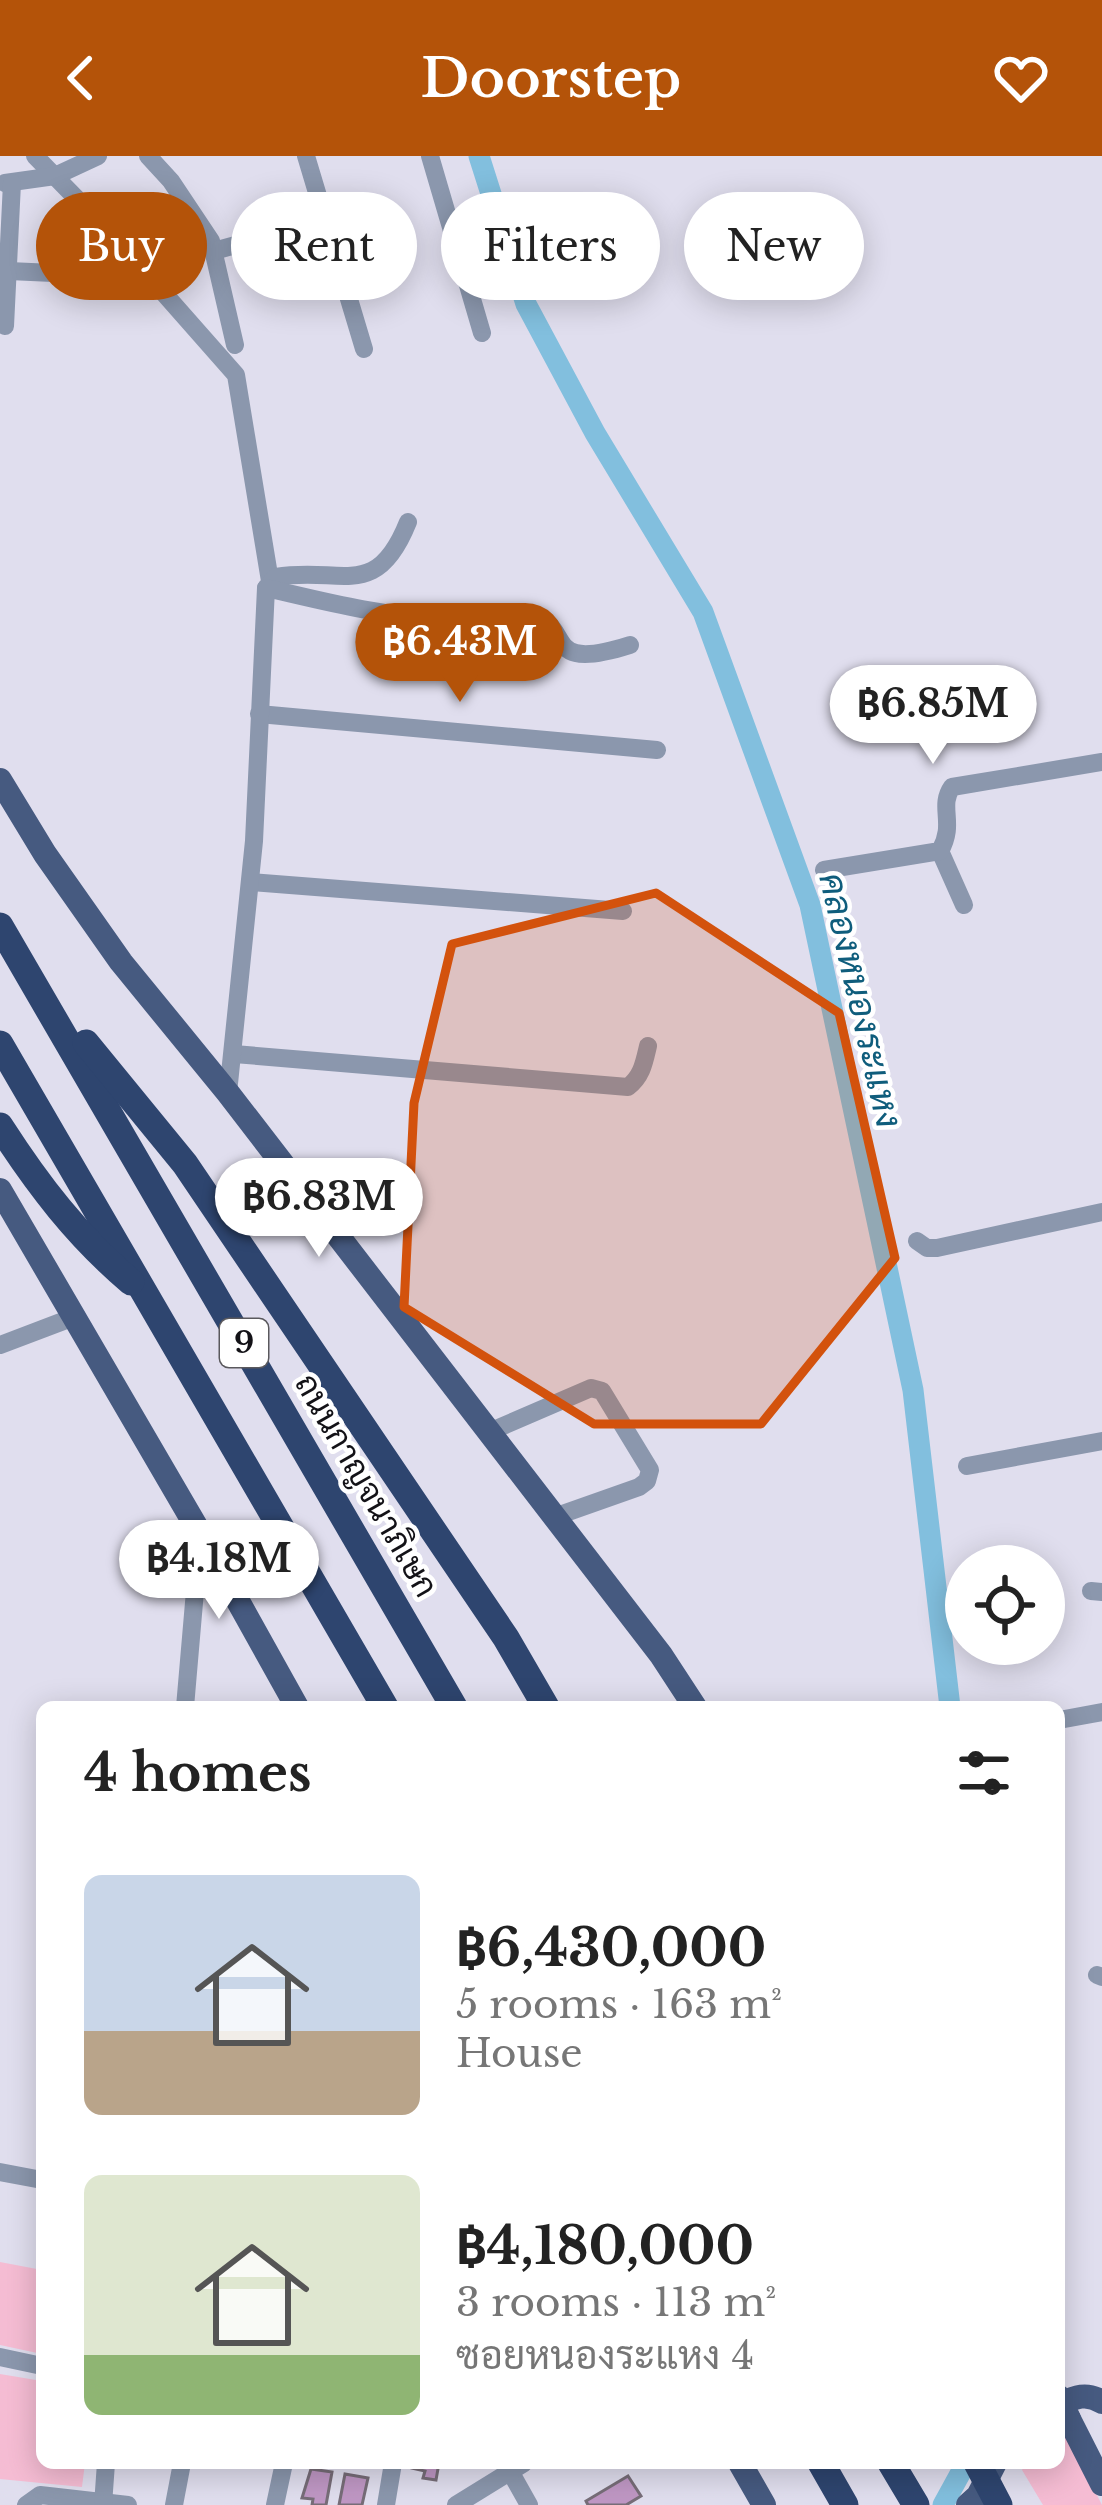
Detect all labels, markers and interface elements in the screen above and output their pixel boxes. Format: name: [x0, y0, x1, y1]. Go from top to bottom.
icon: back: [48, 45, 114, 111]
text: Doorstep: [421, 45, 681, 112]
icon: heart: [988, 45, 1054, 111]
chip: Buy: [36, 192, 207, 300]
chip: Rent: [231, 192, 417, 300]
chip: Filters: [441, 192, 660, 300]
chip: New: [684, 192, 864, 300]
pin: ฿6.43M: [362, 603, 558, 705]
text: ฿6.43M: [382, 617, 538, 666]
pin: ฿6.85M: [835, 665, 1031, 767]
text: ฿6.85M: [857, 679, 1009, 728]
water label: คลองหนองระแหง: [809, 868, 912, 1132]
pin: ฿6.83M: [221, 1158, 417, 1260]
text: ฿6.83M: [242, 1172, 396, 1221]
road number: 9: [220, 1319, 268, 1367]
street label: ถนนกาญจนาภิเษก: [286, 1366, 447, 1604]
pin: ฿4.18M: [121, 1520, 317, 1622]
text: ฿4.18M: [146, 1534, 292, 1583]
map controls: [945, 1545, 1065, 1665]
button: locate: [945, 1545, 1065, 1665]
icon: filters: [951, 1740, 1017, 1806]
text: 4 homes: [84, 1742, 312, 1805]
text: ฿6,430,000: [456, 1917, 766, 1980]
icon: home: [180, 1923, 324, 2067]
text: 5 rooms · 163 m²: [456, 1980, 782, 2029]
text: House: [456, 2029, 583, 2078]
text: ฿4,180,000: [456, 2215, 754, 2278]
icon: home: [180, 2223, 324, 2367]
text: 3 rooms · 113 m²: [456, 2278, 776, 2327]
text: ซอยหนองระแหง 4: [456, 2331, 754, 2380]

